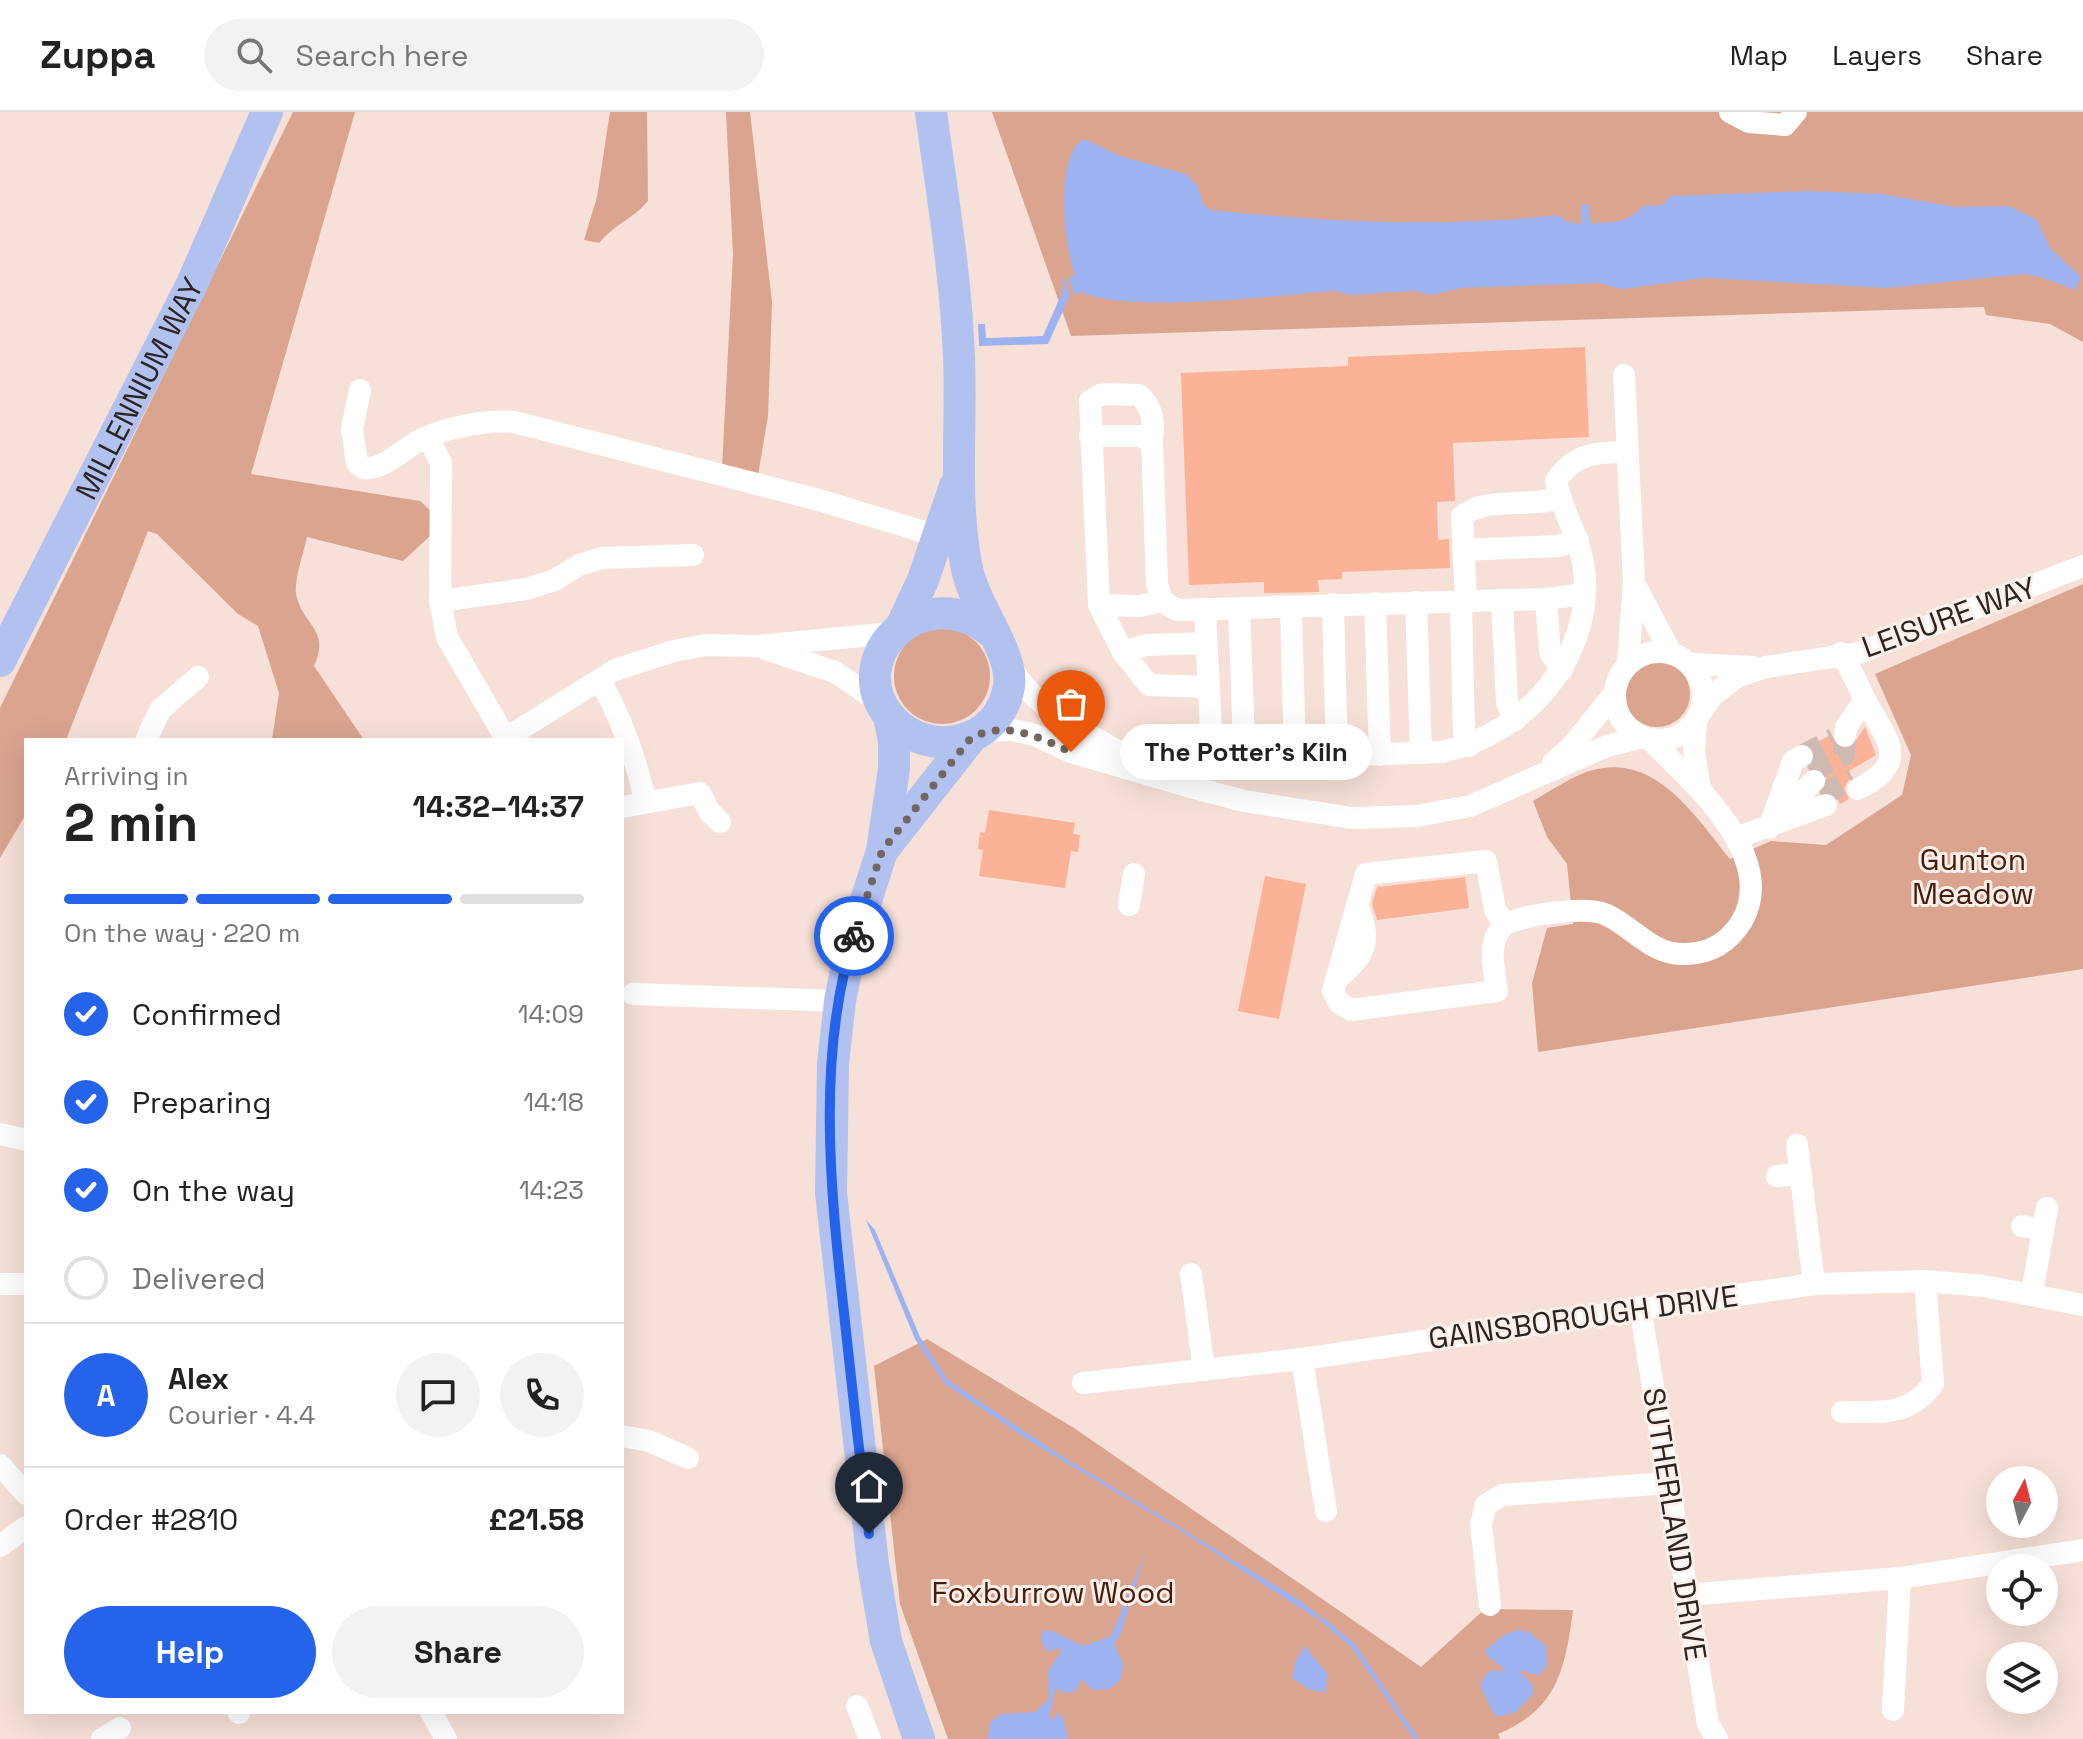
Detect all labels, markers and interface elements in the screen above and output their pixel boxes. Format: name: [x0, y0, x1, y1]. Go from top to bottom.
search box: [204, 19, 764, 91]
text: Zuppa: [40, 31, 156, 79]
icon: search: [232, 33, 276, 77]
text: Search here: [296, 36, 468, 75]
text: Map: [1730, 37, 1788, 73]
text: Layers: [1832, 37, 1922, 73]
text: Share: [1966, 37, 2043, 73]
street label: MILLENNIUM WAY: [66, 271, 212, 506]
street label: LEISURE WAY: [1857, 567, 2041, 667]
pin: [1037, 670, 1105, 752]
icon: bag: [1049, 682, 1093, 726]
callout: The Potter's Kiln: [1119, 724, 1371, 780]
text: The Potter's Kiln: [1144, 735, 1348, 769]
text: Arriving in: [64, 759, 188, 793]
text: 14:32–14:37: [412, 787, 584, 826]
text: 2 min: [64, 790, 198, 856]
park label: Gunton Meadow: [1912, 840, 2034, 913]
courier: [814, 896, 894, 976]
icon: bike: [832, 914, 876, 958]
text: On the way · 220 m: [64, 916, 300, 950]
icon: check: [64, 992, 108, 1036]
text: Confirmed: [132, 995, 282, 1034]
text: 14:09: [518, 997, 584, 1031]
icon: check: [64, 1080, 108, 1124]
text: Preparing: [132, 1083, 271, 1122]
text: 14:18: [523, 1085, 584, 1119]
icon: check: [64, 1168, 108, 1212]
text: On the way: [132, 1171, 295, 1210]
text: 14:23: [519, 1173, 584, 1207]
text: Delivered: [132, 1259, 266, 1298]
street label: GAINSBOROUGH DRIVE: [1426, 1276, 1740, 1358]
button: chat: [396, 1353, 480, 1437]
button: phone: [500, 1353, 584, 1437]
text: Alex: [168, 1359, 229, 1398]
text: A: [96, 1376, 116, 1415]
street label: SUTHERLAND DRIVE: [1634, 1385, 1716, 1663]
text: Courier · 4.4: [168, 1398, 315, 1432]
pin: [835, 1452, 903, 1534]
icon: home: [847, 1464, 891, 1508]
north arrow: [1986, 1466, 2058, 1538]
map controls: [1986, 1466, 2058, 1714]
text: Order #2810: [64, 1500, 238, 1539]
text: £21.58: [489, 1500, 584, 1539]
button: locate: [1986, 1554, 2058, 1626]
park label: Foxburrow Wood: [931, 1573, 1175, 1612]
button: Help: [64, 1606, 316, 1698]
button: Share: [332, 1606, 584, 1698]
button: layers: [1986, 1642, 2058, 1714]

